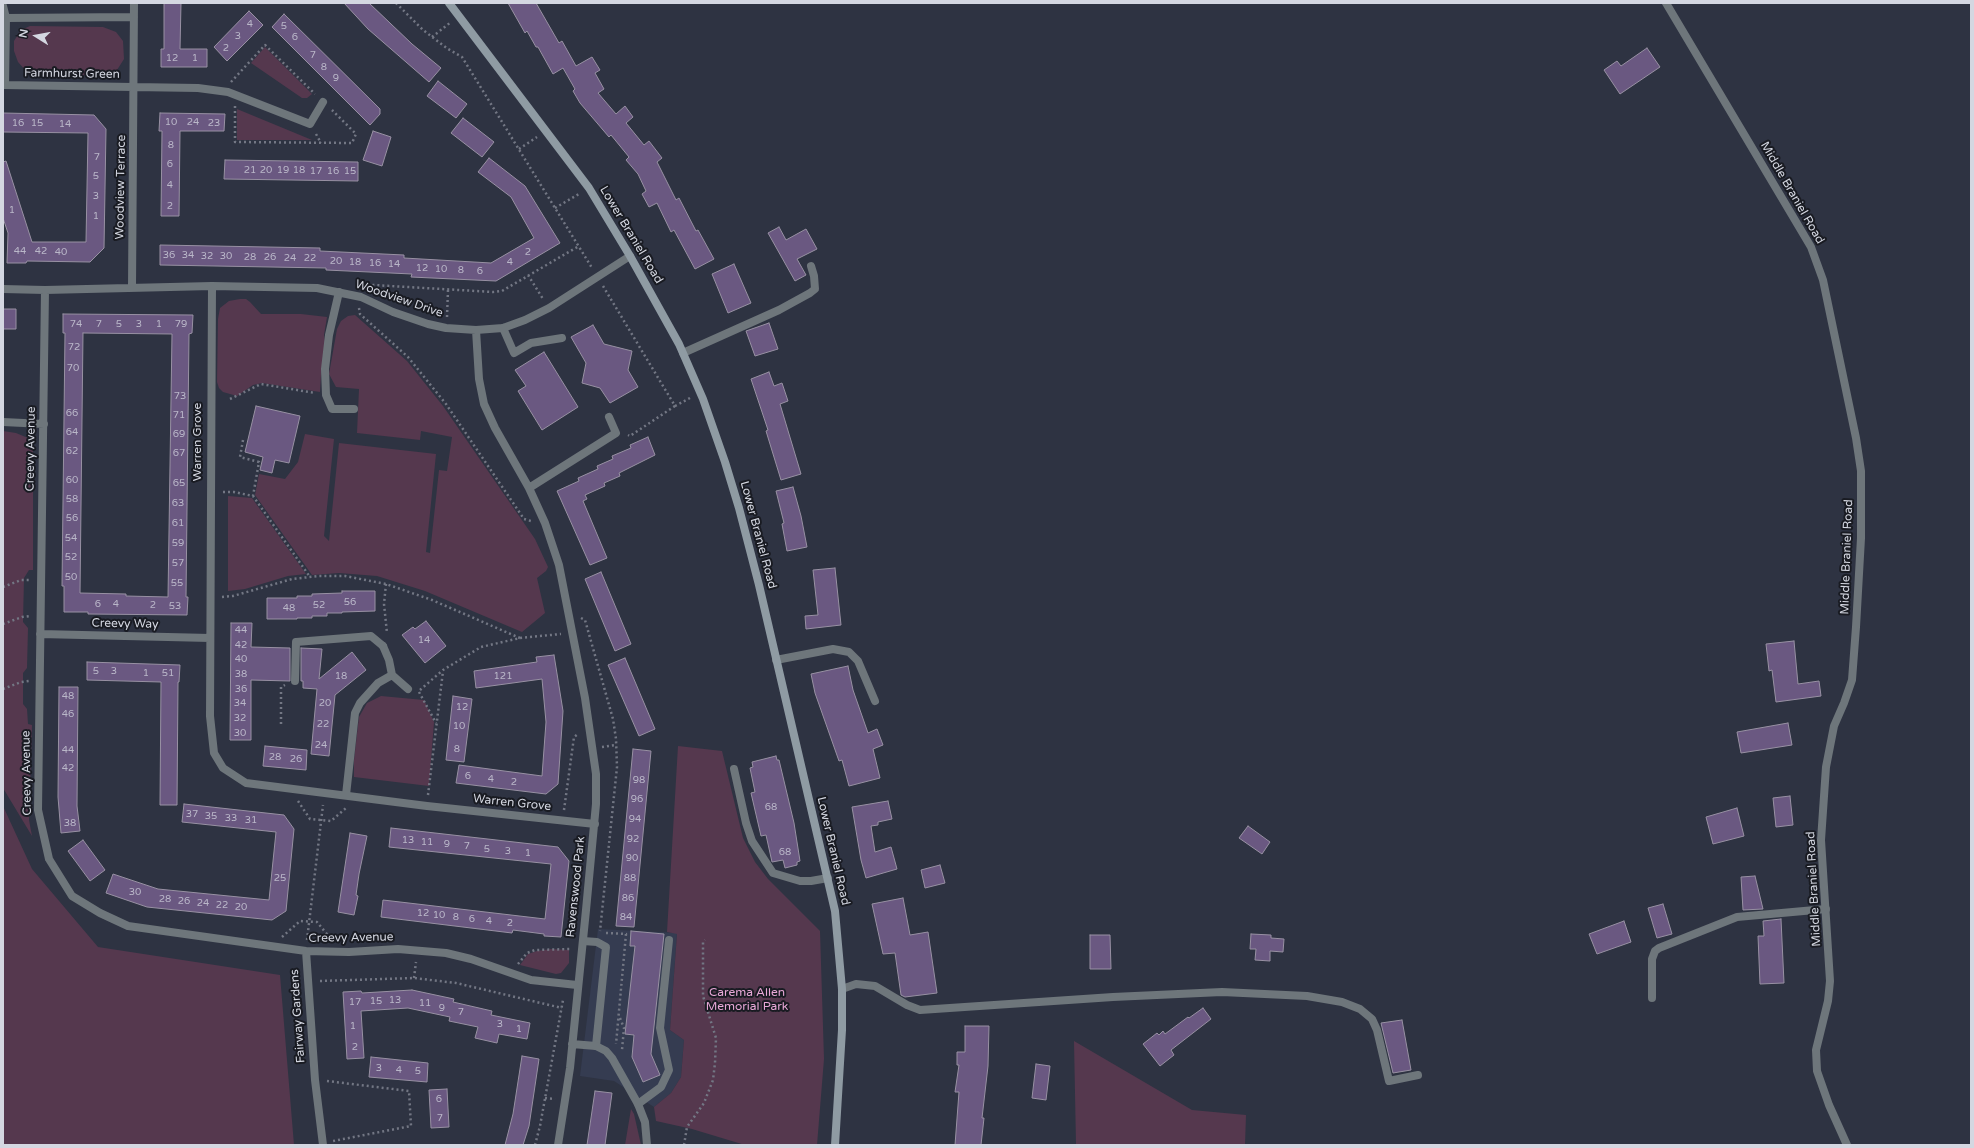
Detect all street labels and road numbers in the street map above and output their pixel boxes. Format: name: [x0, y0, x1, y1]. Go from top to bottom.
street label: Farmhurst Green: [24, 66, 120, 82]
street label: Woodview Terrace: [113, 134, 129, 240]
street label: Middle Braniel Road: [1757, 139, 1827, 247]
street label: Lower Braniel Road: [596, 184, 666, 286]
street label: Woodview Drive: [353, 277, 445, 321]
street label: Warren Grove: [191, 403, 205, 481]
street label: Creevy Avenue: [23, 406, 39, 492]
street label: Lower Braniel Road: [737, 480, 779, 590]
street label: Middle Braniel Road: [1838, 499, 1856, 615]
street label: Creevy Way: [91, 616, 159, 632]
street label: Creevy Avenue: [19, 730, 35, 816]
street label: Warren Grove: [472, 792, 552, 814]
street label: Lower Braniel Road: [814, 795, 852, 907]
street label: Middle Braniel Road: [1804, 831, 1824, 947]
street label: Ravenswood Park: [564, 836, 588, 938]
street label: Creevy Avenue: [308, 930, 394, 946]
street label: Fairway Gardens: [288, 969, 308, 1063]

